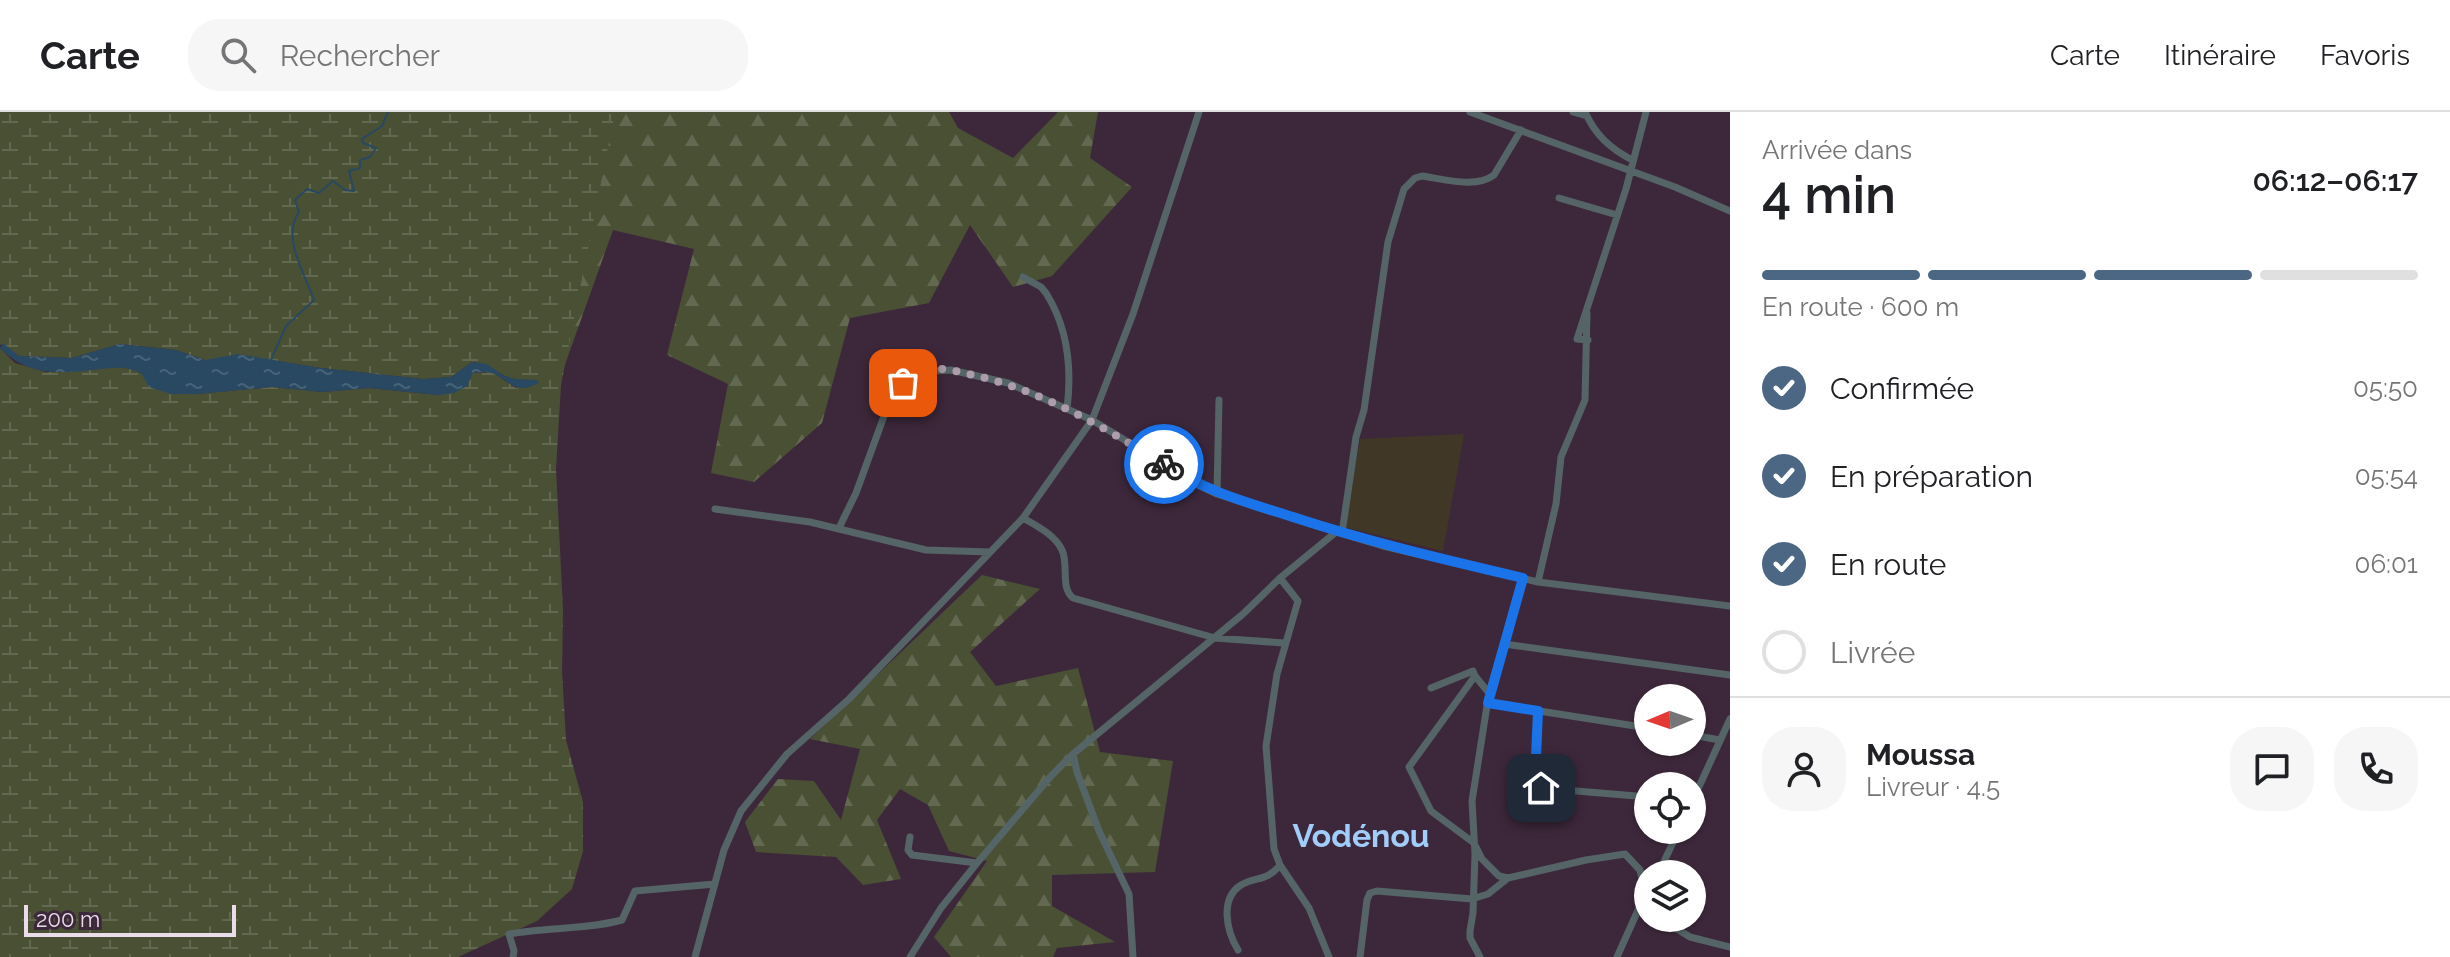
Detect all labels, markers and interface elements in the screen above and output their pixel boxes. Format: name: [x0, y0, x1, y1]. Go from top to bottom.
search box: [188, 19, 748, 91]
text: Carte: [40, 33, 140, 78]
icon: search: [216, 33, 260, 77]
text: Rechercher: [280, 38, 440, 73]
text: Carte: [2050, 39, 2120, 72]
text: Itinéraire: [2164, 39, 2276, 72]
text: Favoris: [2320, 39, 2410, 72]
text: Arrivée dans: [1762, 135, 1912, 165]
text: 06:12–06:17: [2252, 163, 2418, 198]
text: 4 min: [1762, 164, 1896, 225]
text: En route · 600 m: [1762, 292, 1959, 322]
pin: [869, 349, 937, 417]
icon: bag: [881, 361, 925, 405]
icon: check: [1762, 366, 1806, 410]
text: Confirmée: [1830, 371, 1974, 406]
text: 05:50: [2353, 373, 2418, 403]
courier: [1124, 424, 1204, 504]
icon: bike: [1142, 442, 1186, 486]
icon: check: [1762, 454, 1806, 498]
text: En préparation: [1830, 459, 2033, 494]
text: 05:54: [2355, 461, 2418, 491]
icon: check: [1762, 542, 1806, 586]
text: En route: [1830, 547, 1946, 582]
text: 06:01: [2354, 549, 2418, 579]
text: Livrée: [1830, 635, 1915, 670]
north arrow: [1634, 684, 1706, 756]
map controls: [1634, 684, 1706, 932]
button: person: [1762, 727, 1846, 811]
button: chat: [2230, 727, 2314, 811]
button: phone: [2334, 727, 2418, 811]
text: Moussa: [1866, 737, 1975, 772]
pin: [1507, 754, 1575, 822]
icon: home: [1519, 766, 1563, 810]
button: locate: [1634, 772, 1706, 844]
text: Livreur · 4.5: [1866, 772, 2000, 802]
district label: Vodénou: [1292, 817, 1430, 854]
button: layers: [1634, 860, 1706, 932]
scale bar: [24, 901, 236, 937]
text: 200 m: [36, 906, 100, 932]

